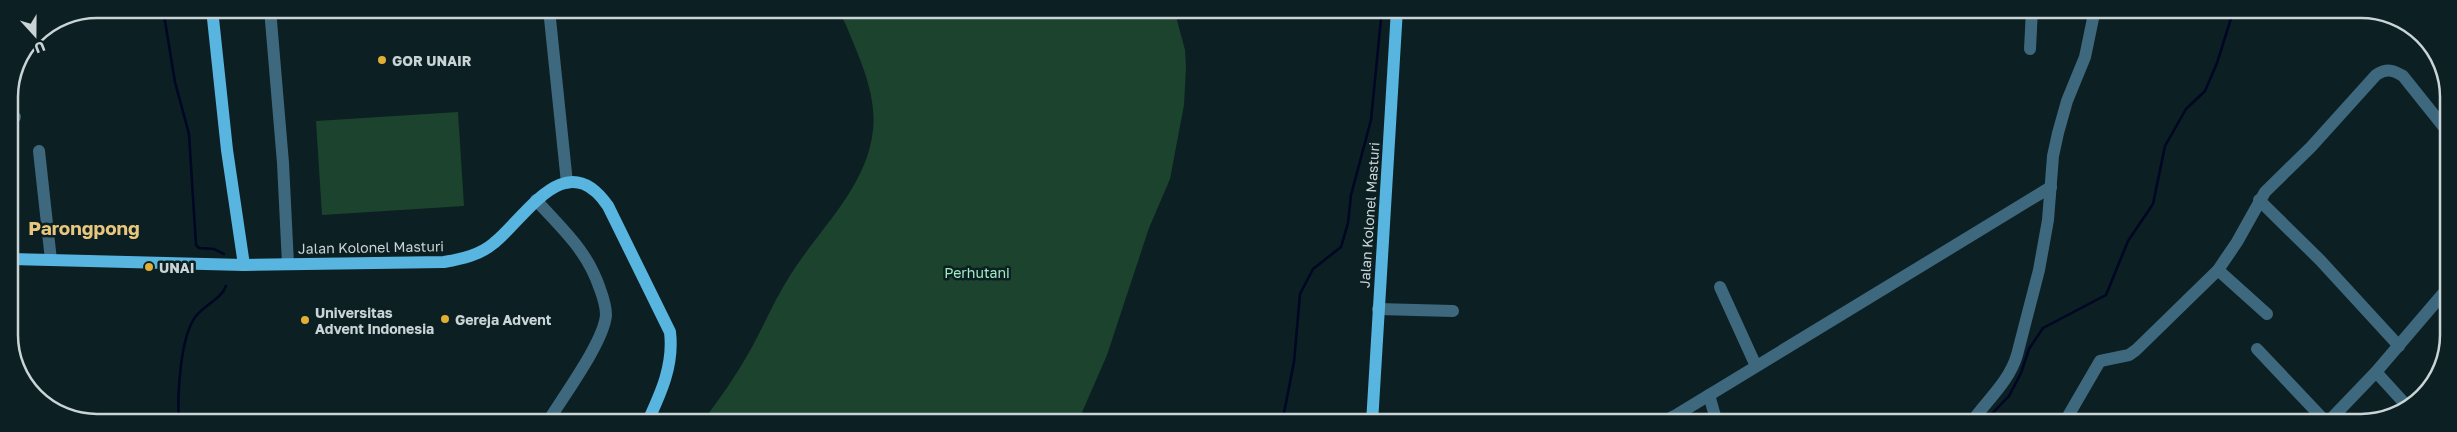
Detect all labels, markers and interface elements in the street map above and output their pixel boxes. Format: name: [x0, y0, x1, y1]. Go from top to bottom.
north arrow: [10, 10, 60, 60]
text: U: [32, 38, 48, 57]
place label: GOR UNAIR: [392, 52, 472, 69]
marker: GOR UNAIR: [376, 54, 388, 66]
street label: Jalan Kolonel Masturi: [1355, 142, 1383, 288]
district label: Parongpong: [28, 216, 140, 239]
street label: Jalan Kolonel Masturi: [298, 237, 444, 257]
place label: UNAI: [159, 259, 195, 276]
marker: UNAI: [143, 261, 155, 273]
park label: Perhutani: [944, 264, 1010, 281]
place label: Universitas Advent Indonesia: [315, 304, 434, 337]
place label: Gereja Advent: [455, 311, 552, 328]
marker: Gereja Advent: [439, 313, 451, 325]
marker: Universitas Advent Indonesia: [299, 314, 311, 326]

